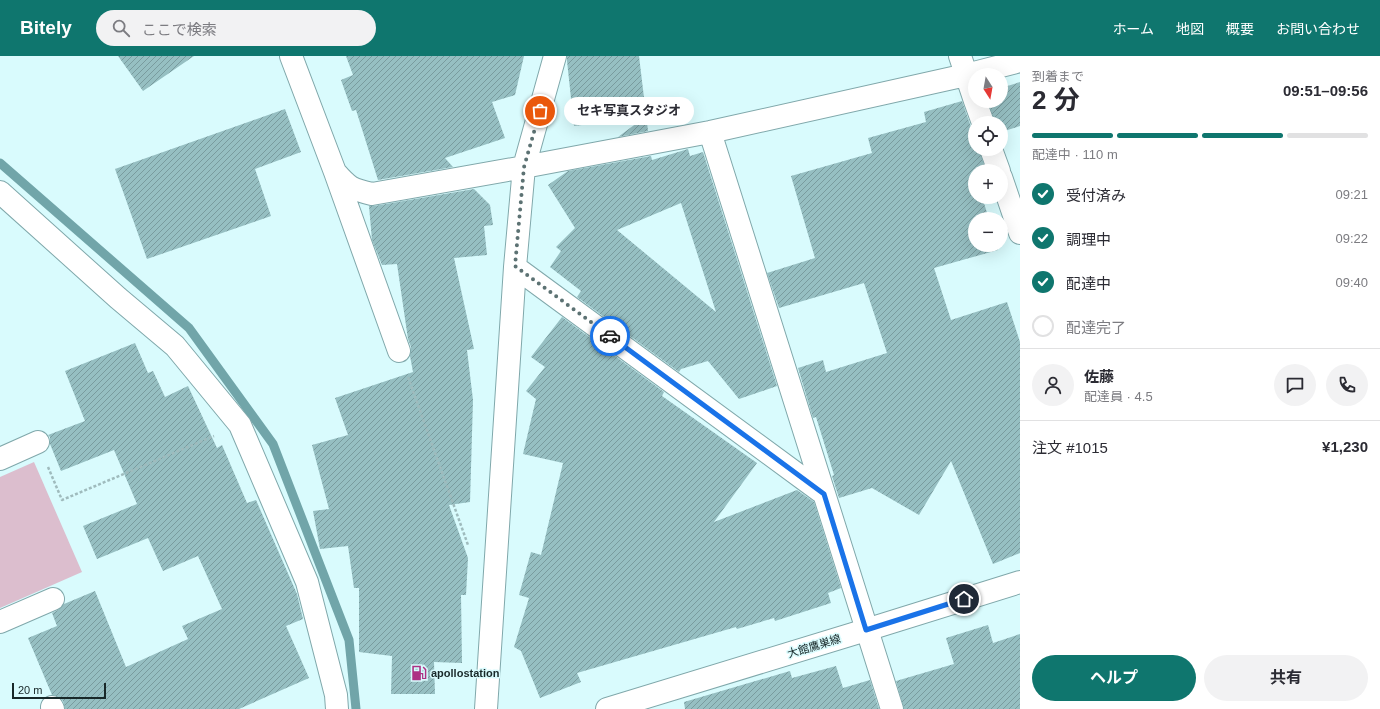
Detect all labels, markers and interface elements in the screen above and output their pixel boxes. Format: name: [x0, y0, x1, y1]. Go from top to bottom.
search box: [96, 10, 376, 46]
text: Bitely: [20, 17, 72, 38]
icon: search: [110, 17, 132, 39]
text: ここで検索: [142, 21, 217, 38]
text: ホーム: [1112, 21, 1154, 37]
text: 地図: [1176, 21, 1204, 37]
text: 概要: [1226, 21, 1254, 37]
text: お問い合わせ: [1276, 21, 1360, 37]
north arrow: [968, 68, 1008, 108]
map controls: [968, 68, 1008, 252]
text: 到着まで: [1032, 69, 1084, 84]
text: 09:51–09:56: [1283, 82, 1368, 99]
text: 2 分: [1032, 85, 1080, 115]
pin: [523, 94, 557, 128]
callout: セキ写真スタジオ: [564, 97, 694, 125]
icon: bag: [529, 100, 551, 122]
text: セキ写真スタジオ: [577, 103, 681, 118]
button: locate: [968, 116, 1008, 156]
text: 配達中 · 110 m: [1032, 147, 1118, 162]
button: +: [968, 164, 1008, 204]
icon: check: [1032, 183, 1054, 205]
text: 受付済み: [1066, 187, 1126, 204]
text: 09:21: [1335, 187, 1368, 202]
button: −: [968, 212, 1008, 252]
icon: check: [1032, 227, 1054, 249]
text: 調理中: [1066, 231, 1111, 248]
text: 09:22: [1335, 231, 1368, 246]
icon: check: [1032, 271, 1054, 293]
text: 配達中: [1066, 275, 1111, 292]
text: 09:40: [1335, 275, 1368, 290]
courier: [590, 316, 630, 356]
text: 配達完了: [1066, 319, 1126, 336]
icon: car: [599, 325, 621, 347]
button: person: [1032, 364, 1074, 406]
button: chat: [1274, 364, 1316, 406]
button: phone: [1326, 364, 1368, 406]
text: 佐藤: [1084, 368, 1114, 385]
text: 配達員 · 4.5: [1084, 389, 1153, 404]
text: ¥1,230: [1322, 438, 1368, 455]
text: 注文 #1015: [1032, 439, 1108, 456]
pin: [947, 582, 981, 616]
icon: home: [953, 588, 975, 610]
street label: 大館鷹巣線: [786, 632, 842, 660]
button: ヘルプ: [1032, 655, 1196, 701]
button: 共有: [1204, 655, 1368, 701]
fuel station icon: apollostation: [410, 664, 428, 682]
place label: apollostation: [431, 667, 500, 679]
scale bar: [12, 681, 106, 700]
text: 20 m: [18, 684, 42, 696]

